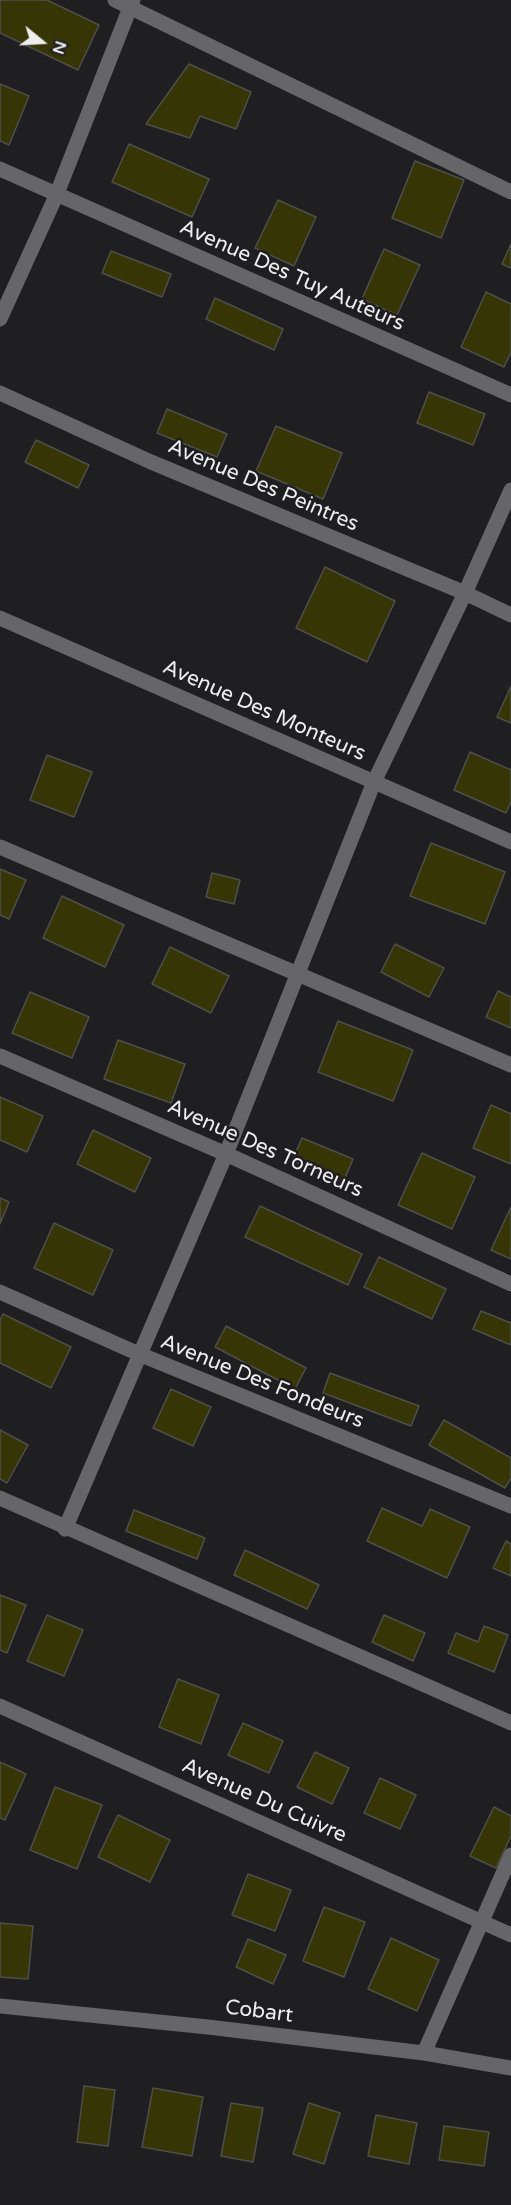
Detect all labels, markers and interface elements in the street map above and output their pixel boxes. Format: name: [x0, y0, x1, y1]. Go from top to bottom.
north arrow: [12, 12, 72, 72]
text: N: [48, 38, 71, 57]
street label: Avenue Des Tuy Auteurs: [176, 215, 408, 337]
street label: Avenue Des Peintres: [164, 434, 362, 538]
street label: Avenue Des Monteurs: [159, 655, 369, 767]
street label: Avenue Des Torneurs: [163, 1095, 367, 1203]
street label: Avenue Des Fondeurs: [157, 1330, 367, 1434]
street label: Avenue Du Cuivre: [178, 1753, 350, 1849]
street label: Cobart: [224, 1995, 294, 2029]

